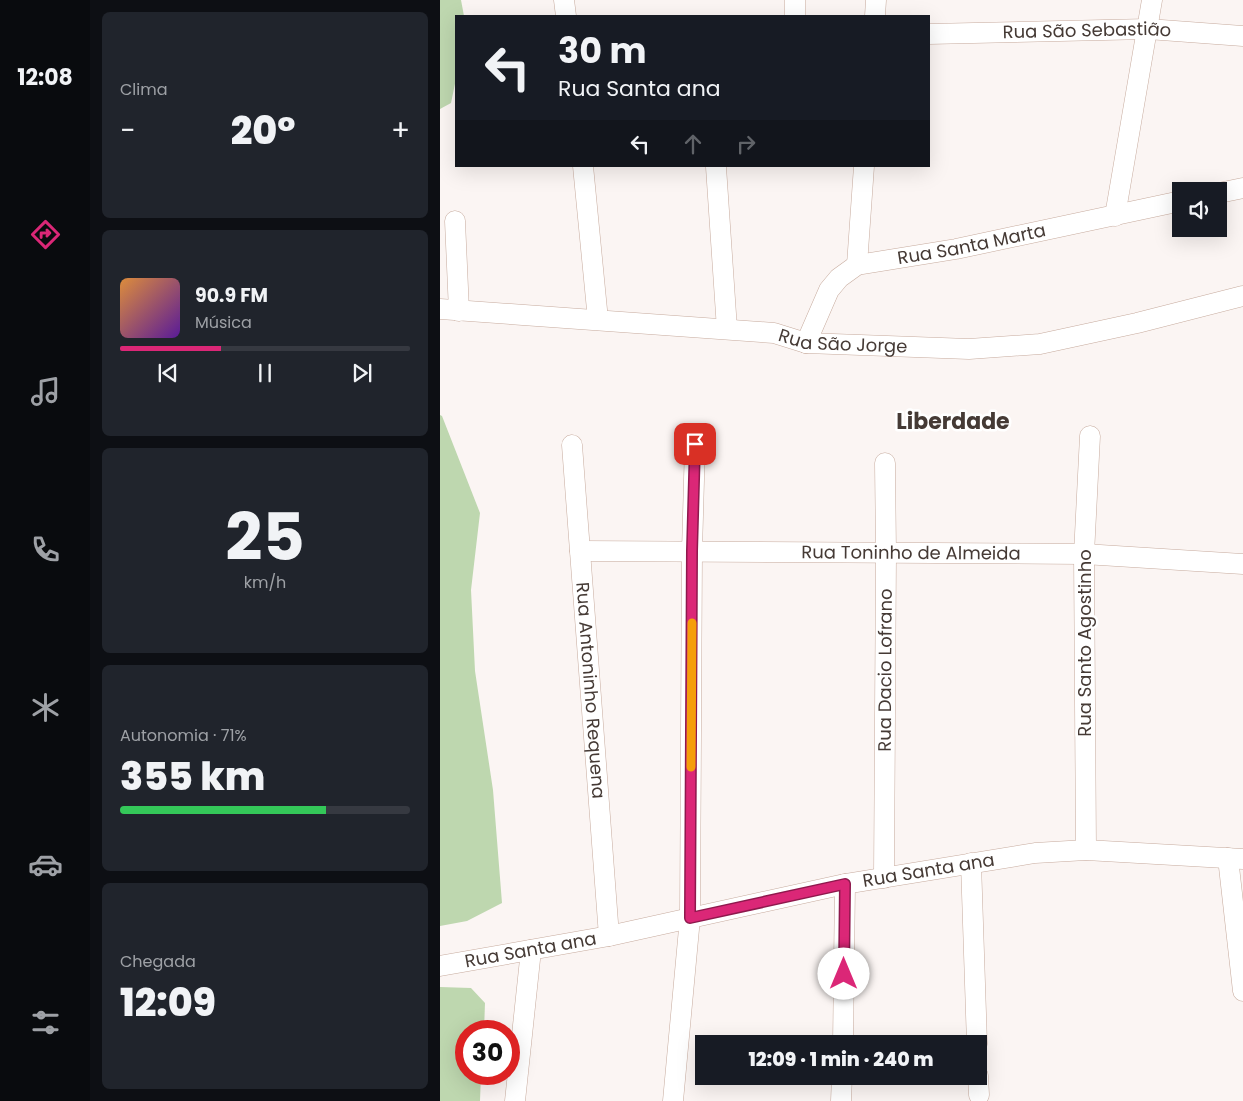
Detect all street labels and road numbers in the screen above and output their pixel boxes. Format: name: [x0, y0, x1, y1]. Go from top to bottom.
street label: Rua São Sebastião: [1002, 16, 1172, 44]
street label: Rua Santa Marta: [896, 217, 1048, 270]
street label: Rua São Jorge: [775, 322, 908, 359]
street label: Rua Toninho de Almeida: [801, 539, 1021, 566]
street label: Rua Santo Agostinho: [1072, 549, 1097, 737]
street label: Rua Antoninho Requena: [570, 581, 612, 800]
street label: Rua Dacio Lofrano: [872, 588, 898, 752]
street label: Rua Santa ana: [861, 847, 996, 893]
street label: Rua Santa ana: [463, 925, 598, 973]

